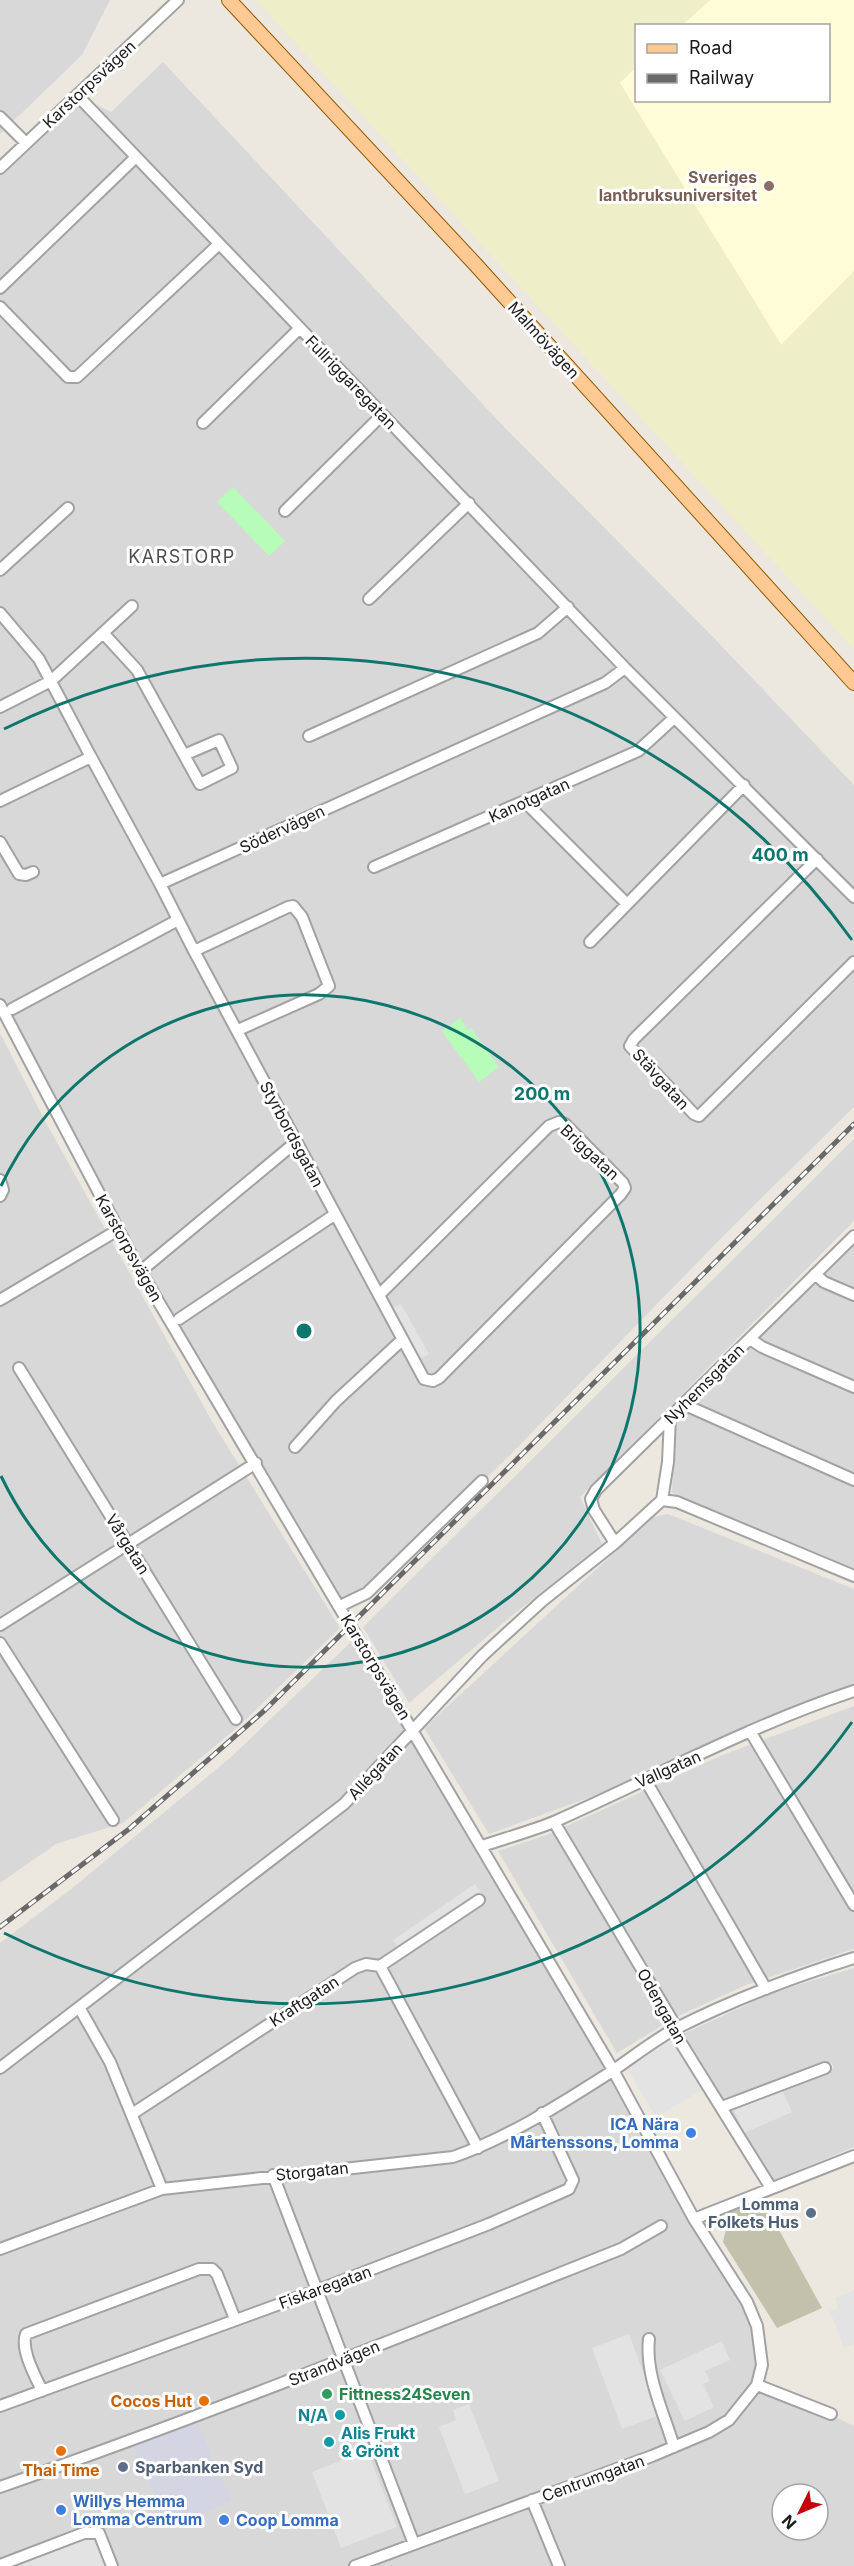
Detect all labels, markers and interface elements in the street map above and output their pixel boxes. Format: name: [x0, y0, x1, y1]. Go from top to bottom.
legend: [635, 24, 830, 102]
street label: Karstorpsvägen: [38, 36, 140, 132]
text: Road: [689, 37, 732, 58]
text: Railway: [689, 67, 754, 88]
place label: Sveriges lantbruksuniversitet: [599, 167, 757, 205]
marker: Sveriges lantbruksuniversitet: [762, 179, 776, 193]
street label: Malmövägen: [504, 297, 584, 383]
street label: Fullriggaregatan: [301, 331, 401, 433]
district label: KARSTORP: [128, 546, 236, 567]
street label: Kanotgatan: [485, 773, 573, 827]
street label: Södervägen: [236, 801, 328, 857]
text: 400 m: [751, 844, 809, 865]
street label: Stävgatan: [628, 1044, 694, 1114]
street label: Styrbordsgatan: [256, 1078, 328, 1190]
text: 200 m: [514, 1083, 570, 1104]
street label: Briggatan: [556, 1120, 624, 1184]
street label: Karstorpsvägen: [91, 1191, 167, 1305]
centre of rings: [294, 1321, 314, 1341]
street label: Nyhemsgatan: [660, 1340, 748, 1428]
street label: Vårgatan: [102, 1510, 154, 1578]
street label: Karstorpsvägen: [337, 1610, 415, 1724]
street label: Allégatan: [344, 1738, 406, 1804]
street label: Vallgatan: [632, 1746, 704, 1792]
street label: Odengatan: [633, 1965, 691, 2047]
street label: Kraftgatan: [266, 1971, 342, 2031]
place label: ICA Nära Mårtenssons, Lomma: [510, 2114, 679, 2152]
marker: ICA Nära Mårtenssons, Lomma: [684, 2126, 698, 2140]
street label: Storgatan: [275, 2157, 349, 2185]
place label: Lomma Folkets Hus: [708, 2194, 799, 2232]
marker: Lomma Folkets Hus: [804, 2206, 818, 2220]
street label: Fiskaregatan: [276, 2261, 374, 2313]
street label: Strandvägen: [286, 2336, 382, 2390]
place label: Fittness24Seven: [339, 2384, 470, 2404]
marker: Fittness24Seven: [320, 2387, 334, 2401]
place label: Cocos Hut: [111, 2391, 192, 2411]
marker: Cocos Hut: [197, 2394, 211, 2408]
place label: N/A: [298, 2405, 328, 2425]
marker: N/A: [333, 2408, 347, 2422]
place label: Alis Frukt & Grönt: [341, 2423, 415, 2461]
marker: Alis Frukt & Grönt: [322, 2435, 336, 2449]
marker: Thai Time: [54, 2444, 68, 2458]
street label: Centrumgatan: [539, 2450, 647, 2506]
place label: Sparbanken Syd: [135, 2457, 263, 2477]
place label: Thai Time: [22, 2460, 100, 2480]
marker: Sparbanken Syd: [116, 2460, 130, 2474]
north arrow: [770, 2482, 830, 2542]
place label: Willys Hemma Lomma Centrum: [73, 2491, 202, 2529]
marker: Willys Hemma Lomma Centrum: [54, 2503, 68, 2517]
place label: Coop Lomma: [236, 2510, 339, 2530]
text: N: [778, 2511, 801, 2534]
marker: Coop Lomma: [217, 2513, 231, 2527]

